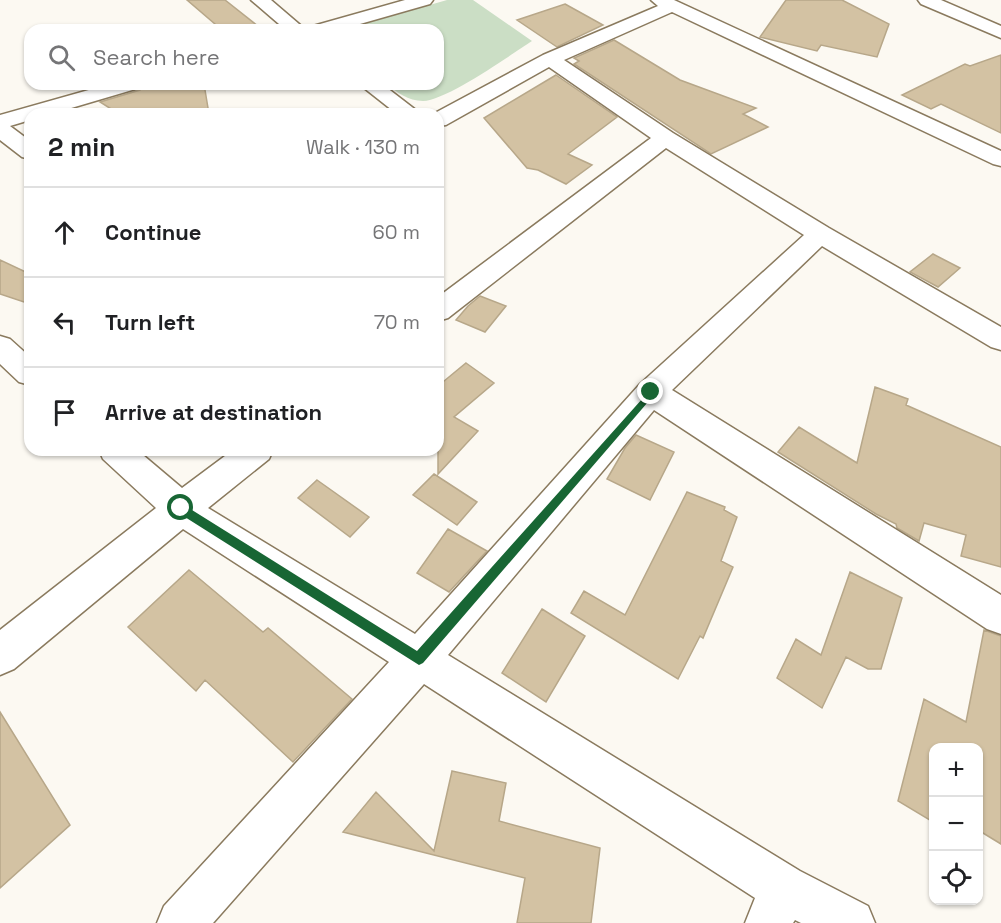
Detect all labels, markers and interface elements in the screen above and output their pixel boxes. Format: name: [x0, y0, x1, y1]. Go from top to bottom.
search box: [24, 24, 444, 90]
icon: search: [45, 41, 78, 74]
text: Search here: [93, 43, 220, 71]
text: 2 min: [48, 130, 115, 164]
text: Walk · 130 m: [306, 134, 420, 160]
icon: ahead: [48, 216, 81, 249]
text: Continue: [105, 218, 201, 246]
text: 60 m: [373, 219, 420, 245]
icon: left: [48, 306, 81, 339]
text: Turn left: [105, 308, 195, 336]
text: 70 m: [374, 309, 420, 335]
route end: [637, 378, 663, 404]
icon: arrive: [48, 396, 81, 429]
text: Arrive at destination: [105, 398, 322, 426]
route start: [167, 494, 193, 520]
map controls: [929, 743, 983, 905]
button: +: [929, 743, 983, 797]
button: −: [929, 797, 983, 851]
button: locate: [929, 851, 983, 905]

